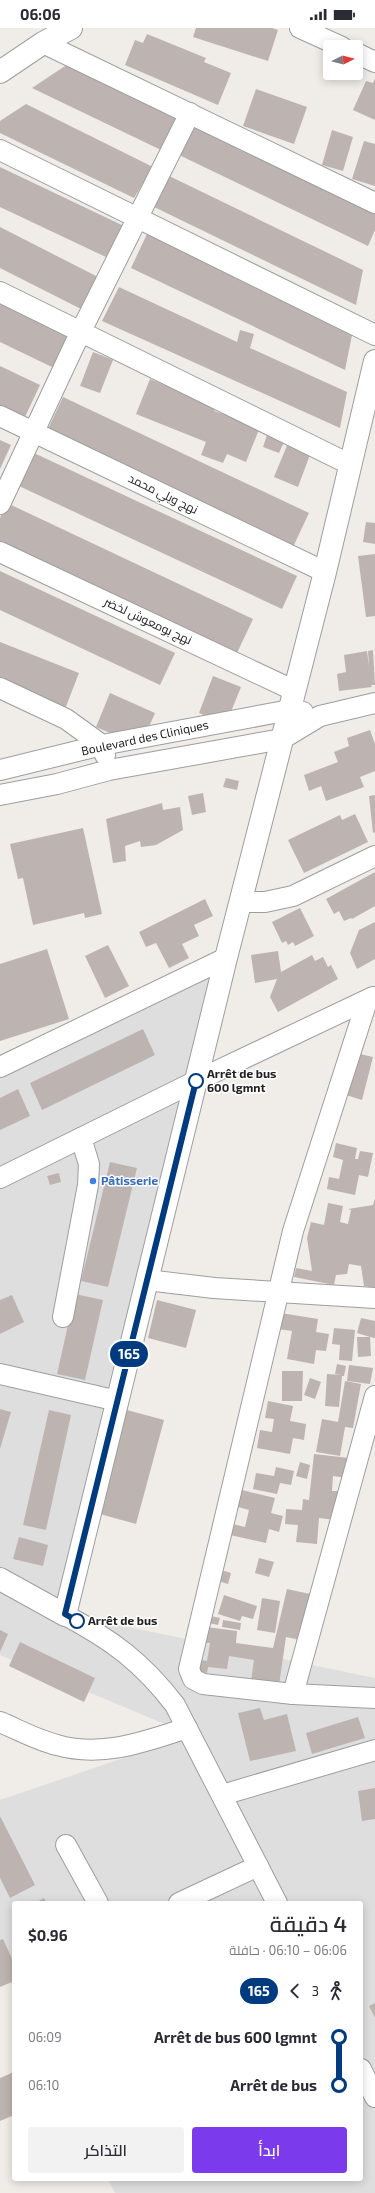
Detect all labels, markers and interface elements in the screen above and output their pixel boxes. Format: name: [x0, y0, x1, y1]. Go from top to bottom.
text: 06:06: [20, 5, 61, 23]
north arrow: [323, 40, 363, 80]
map controls: [323, 40, 363, 80]
street label: نهج ويلي محمد: [125, 470, 201, 520]
street label: نهج بومعوش لخضر: [101, 593, 194, 648]
street label: Boulevard des Cliniques: [80, 717, 210, 757]
place label: Arrêt de bus 600 lgmnt: [207, 1066, 276, 1094]
marker: Arrêt de bus 600 lgmnt: [188, 1073, 204, 1089]
place label: Pâtisserie: [101, 1173, 158, 1187]
marker: Pâtisserie: [88, 1176, 98, 1186]
line badge: 165: [106, 1341, 152, 1367]
text: 165: [118, 1345, 140, 1362]
marker: Arrêt de bus: [69, 1613, 85, 1629]
place label: Arrêt de bus: [88, 1613, 157, 1627]
text: 4 دقيقة: [270, 1910, 347, 1936]
text: $0.96: [28, 1926, 68, 1944]
text: 06:06 – 06:10 · حافلة: [229, 1942, 347, 1958]
icon: back: [284, 1980, 306, 2002]
icon: walk: [325, 1980, 347, 2002]
text: 165: [248, 1982, 270, 1999]
text: 3: [312, 1983, 319, 1999]
text: Arrêt de bus 600 lgmnt: [154, 2028, 317, 2046]
text: 06:09: [28, 2029, 62, 2045]
text: Arrêt de bus: [230, 2076, 317, 2094]
text: 06:10: [28, 2077, 59, 2093]
button: التذاكر: [28, 2127, 184, 2173]
button: ابدأ: [192, 2127, 347, 2173]

